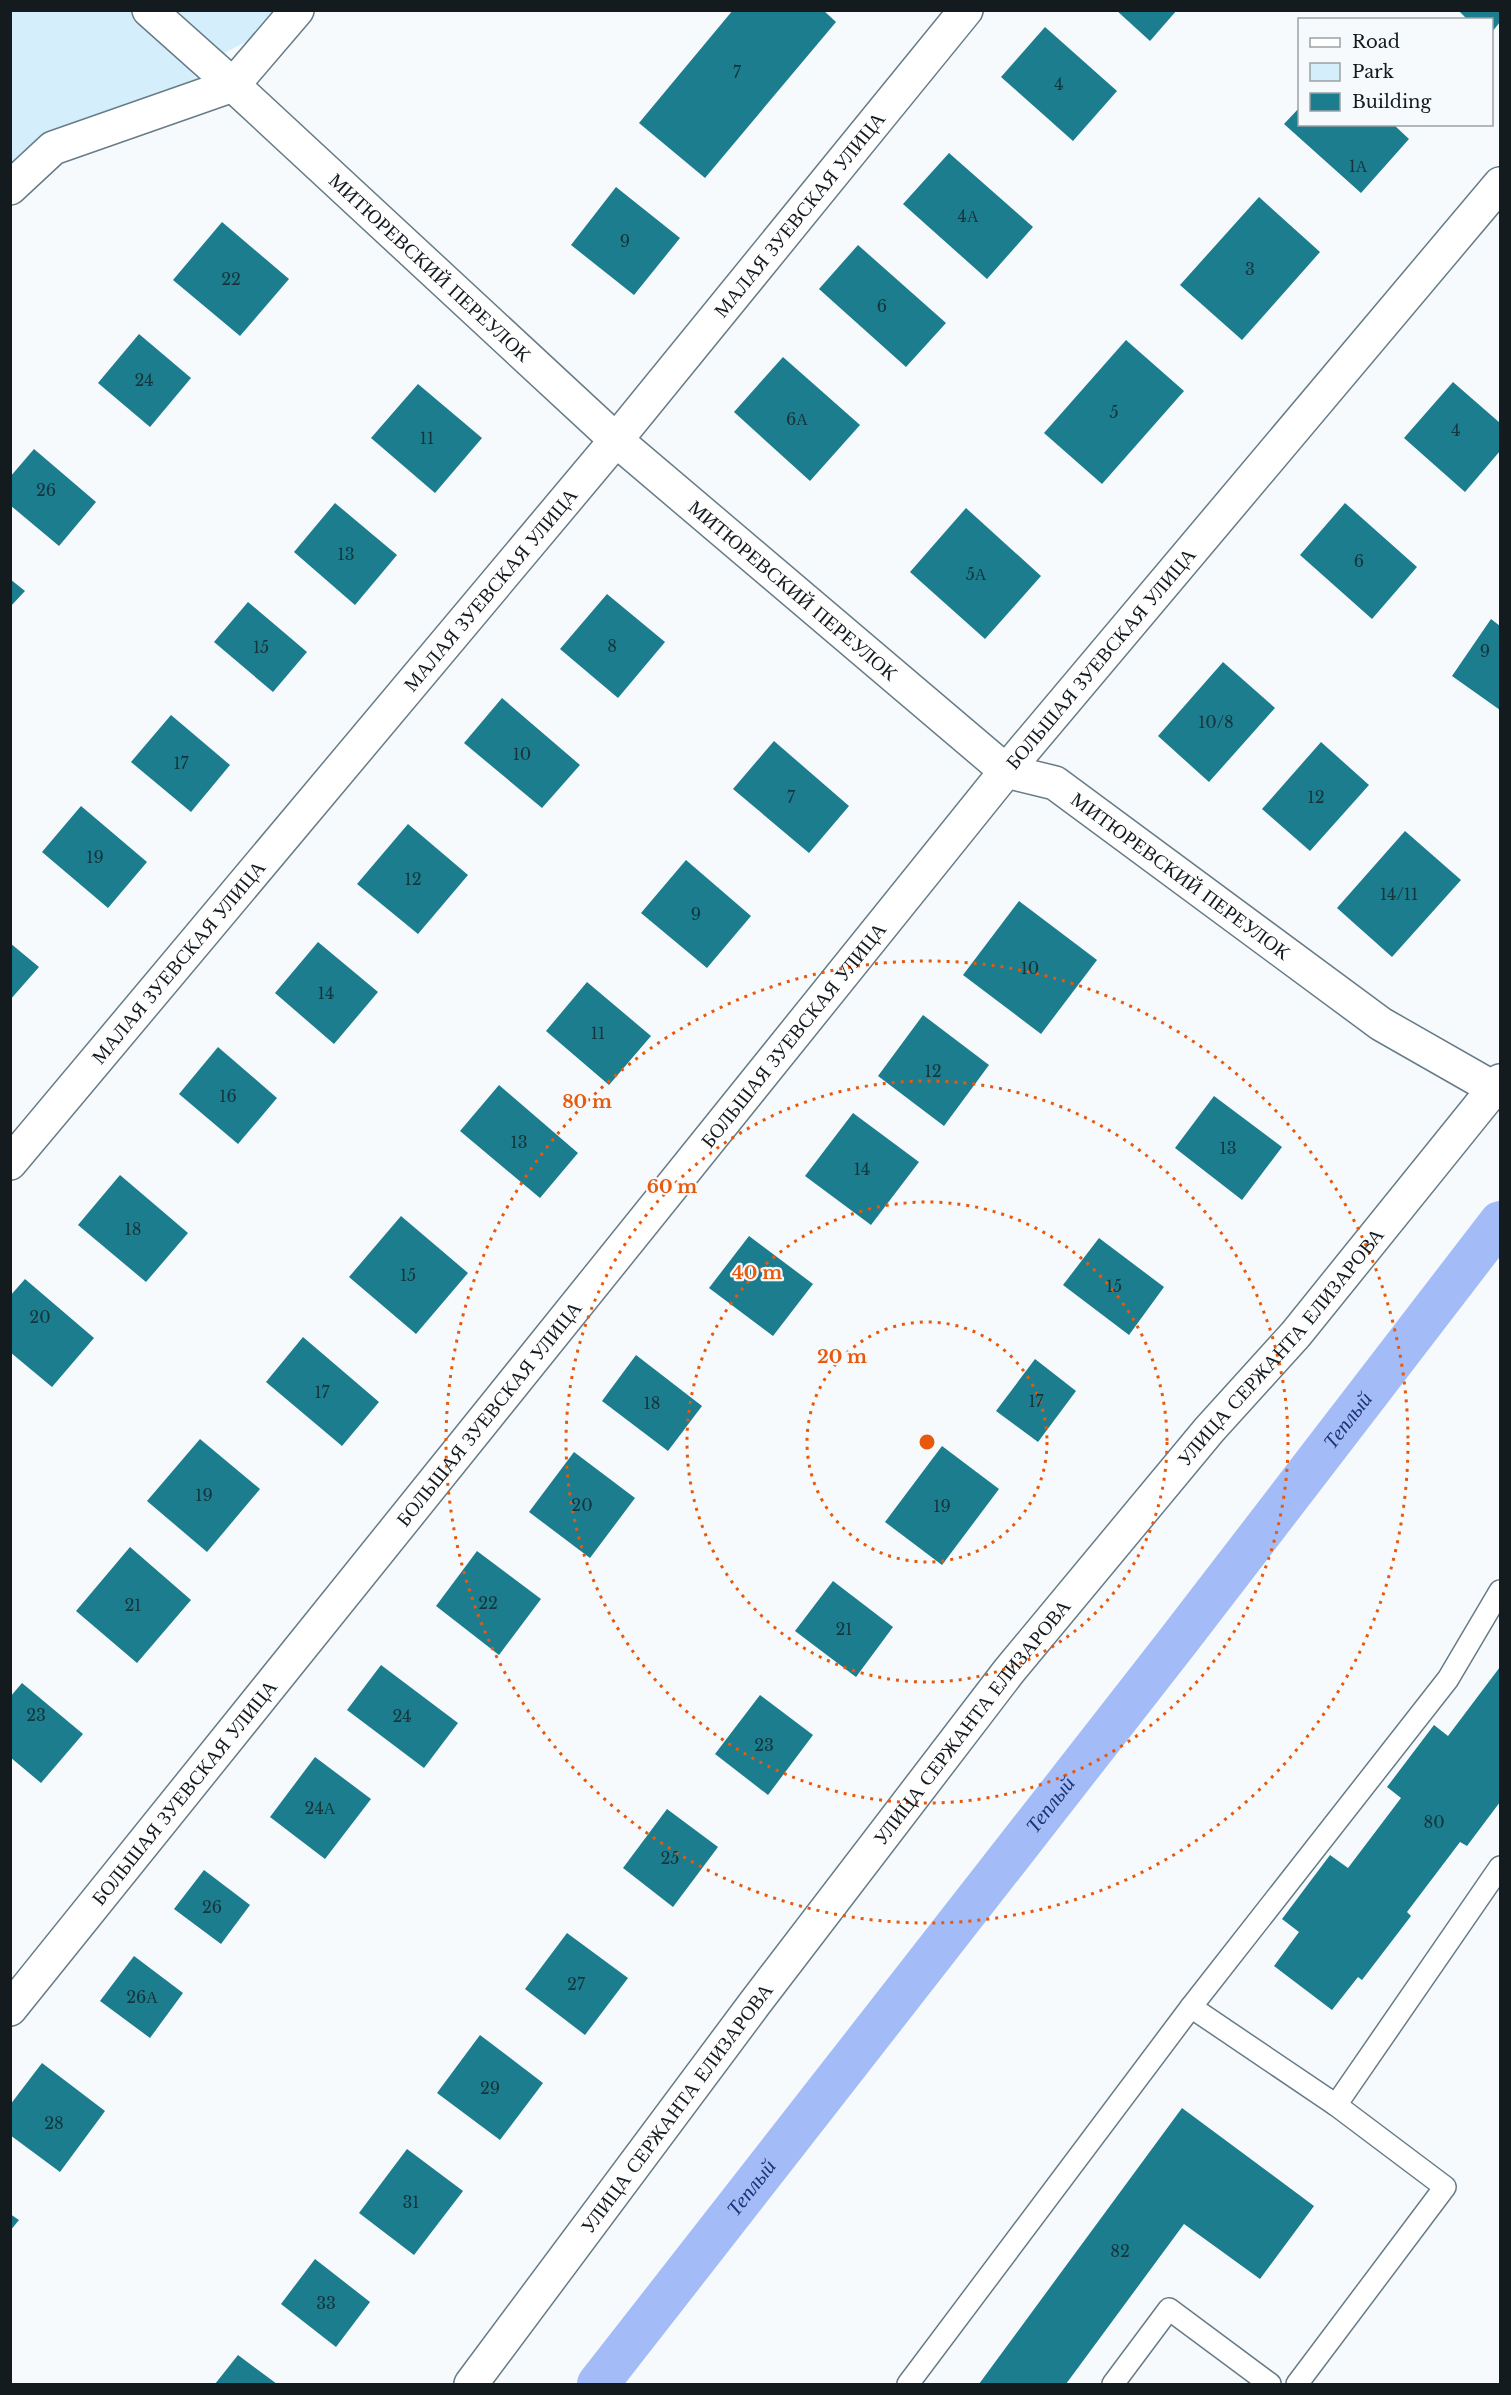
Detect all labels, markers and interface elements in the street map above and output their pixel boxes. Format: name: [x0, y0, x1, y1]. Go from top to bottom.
legend: [1298, 18, 1493, 126]
text: Road: [1352, 31, 1400, 53]
text: Park: [1352, 61, 1394, 83]
house number: 7: [733, 62, 742, 82]
house number: 4: [1054, 74, 1064, 94]
text: Building: [1352, 91, 1431, 113]
street label: МАЛАЯ ЗУЕВСКАЯ УЛИЦА: [709, 107, 890, 322]
house number: 1А: [1349, 156, 1368, 176]
street label: МИТЮРЕВСКИЙ ПЕРЕУЛОК: [324, 168, 536, 367]
house number: 4А: [958, 206, 979, 226]
house number: 9: [620, 231, 630, 251]
house number: 3: [1245, 259, 1255, 279]
house number: 22: [221, 269, 241, 289]
house number: 6: [877, 296, 887, 316]
house number: 24: [134, 370, 154, 390]
house number: 5: [1109, 402, 1119, 422]
house number: 6А: [786, 409, 808, 429]
house number: 4: [1451, 420, 1461, 440]
house number: 11: [420, 428, 434, 448]
house number: 26: [36, 480, 56, 500]
street label: МАЛАЯ ЗУЕВСКАЯ УЛИЦА: [399, 483, 583, 696]
street label: МИТЮРЕВСКИЙ ПЕРЕУЛОК: [684, 495, 903, 686]
street label: БОЛЬШАЯ ЗУЕВСКАЯ УЛИЦА: [1001, 542, 1201, 774]
house number: 13: [338, 544, 355, 564]
house number: 6: [1354, 551, 1364, 571]
house number: 5А: [966, 564, 987, 584]
house number: 8: [607, 636, 617, 656]
house number: 15: [253, 637, 269, 657]
house number: 9: [1480, 641, 1490, 661]
house number: 10/8: [1198, 712, 1234, 732]
house number: 10: [513, 744, 531, 764]
house number: 17: [173, 753, 190, 773]
house number: 7: [787, 787, 796, 807]
street label: МИТЮРЕВСКИЙ ПЕРЕУЛОК: [1066, 787, 1295, 965]
house number: 12: [1308, 787, 1325, 807]
house number: 19: [86, 847, 104, 867]
street label: МАЛАЯ ЗУЕВСКАЯ УЛИЦА: [86, 855, 271, 1069]
house number: 12: [405, 869, 422, 889]
house number: 14/11: [1380, 884, 1418, 904]
house number: 9: [691, 904, 701, 924]
street label: БОЛЬШАЯ ЗУЕВСКАЯ УЛИЦА: [696, 917, 892, 1152]
house number: 10: [1021, 958, 1039, 978]
house number: 14: [318, 983, 334, 1003]
house number: 11: [591, 1023, 605, 1043]
house number: 12: [925, 1061, 942, 1081]
house number: 16: [219, 1086, 237, 1106]
text: 80 m: [562, 1091, 612, 1113]
house number: 13: [511, 1132, 528, 1152]
house number: 13: [1220, 1138, 1237, 1158]
house number: 14: [854, 1159, 870, 1179]
text: 60 m: [647, 1176, 697, 1198]
house number: 18: [125, 1219, 141, 1239]
street label: УЛИЦА СЕРЖАНТА ЕЛИЗАРОВА: [1172, 1223, 1389, 1471]
text: 40 m: [732, 1262, 782, 1284]
house number: 15: [400, 1265, 416, 1285]
house number: 15: [1106, 1276, 1122, 1296]
street label: БОЛЬШАЯ ЗУЕВСКАЯ УЛИЦА: [391, 1296, 587, 1531]
house number: 20: [29, 1307, 51, 1327]
text: 20 m: [817, 1346, 867, 1368]
house number: 17: [314, 1382, 331, 1402]
water label: Теплый: [1318, 1386, 1378, 1454]
house number: 17: [1028, 1391, 1045, 1411]
house number: 18: [644, 1393, 660, 1413]
centre of rings: [917, 1432, 937, 1452]
house number: 19: [195, 1485, 213, 1505]
house number: 20: [571, 1495, 593, 1515]
house number: 19: [933, 1496, 951, 1516]
house number: 22: [478, 1593, 498, 1613]
street label: УЛИЦА СЕРЖАНТА ЕЛИЗАРОВА: [868, 1594, 1076, 1850]
house number: 21: [125, 1595, 142, 1615]
house number: 21: [836, 1619, 853, 1639]
street label: БОЛЬШАЯ ЗУЕВСКАЯ УЛИЦА: [87, 1675, 282, 1910]
house number: 23: [26, 1705, 46, 1725]
house number: 24: [392, 1706, 412, 1726]
house number: 23: [754, 1735, 774, 1755]
water label: Теплый: [1020, 1771, 1081, 1838]
house number: 24А: [305, 1798, 336, 1818]
house number: 80: [1423, 1812, 1445, 1832]
house number: 25: [661, 1848, 679, 1868]
house number: 26: [202, 1897, 222, 1917]
house number: 27: [567, 1974, 586, 1994]
street label: УЛИЦА СЕРЖАНТА ЕЛИЗАРОВА: [576, 1978, 778, 2238]
house number: 26А: [126, 1987, 158, 2007]
house number: 29: [480, 2078, 500, 2098]
house number: 28: [44, 2113, 64, 2133]
water label: Теплый: [721, 2154, 782, 2221]
house number: 31: [403, 2192, 420, 2212]
house number: 82: [1110, 2241, 1130, 2261]
house number: 33: [316, 2293, 336, 2313]

